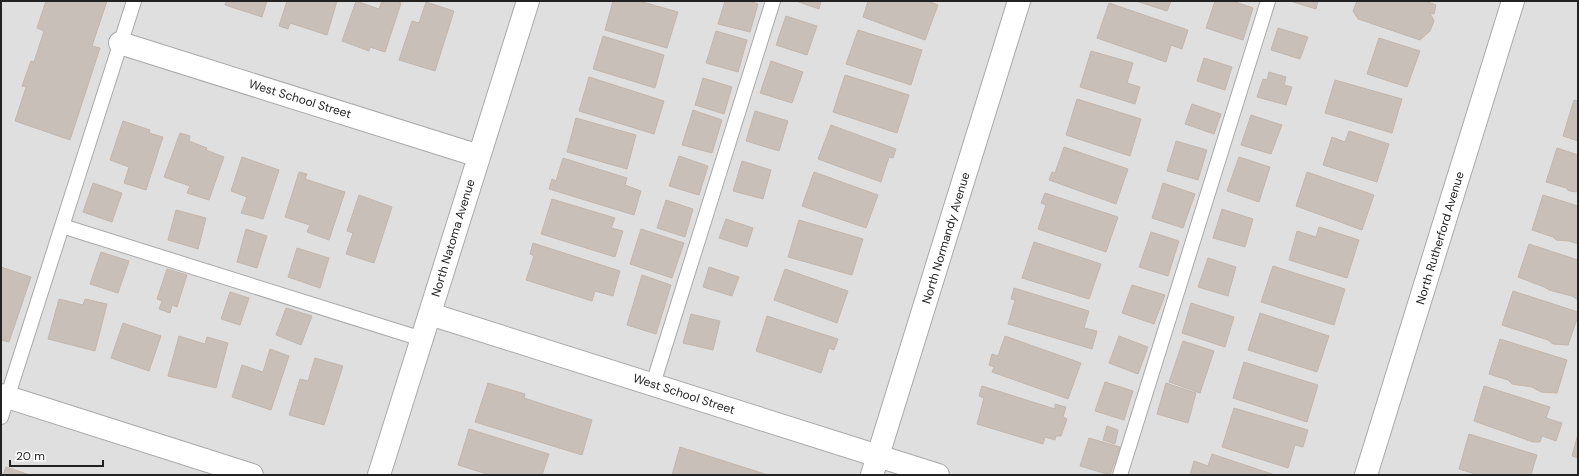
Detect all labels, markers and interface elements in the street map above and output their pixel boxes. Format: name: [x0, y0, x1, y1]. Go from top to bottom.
street label: West School Street: [247, 76, 353, 122]
street label: North Rutherford Avenue: [1412, 169, 1468, 306]
street label: North Normandy Avenue: [918, 170, 974, 306]
street label: North Natoma Avenue: [427, 177, 479, 299]
street label: West School Street: [631, 370, 737, 418]
scale bar: [10, 442, 103, 468]
text: 20 m: [16, 448, 45, 464]

